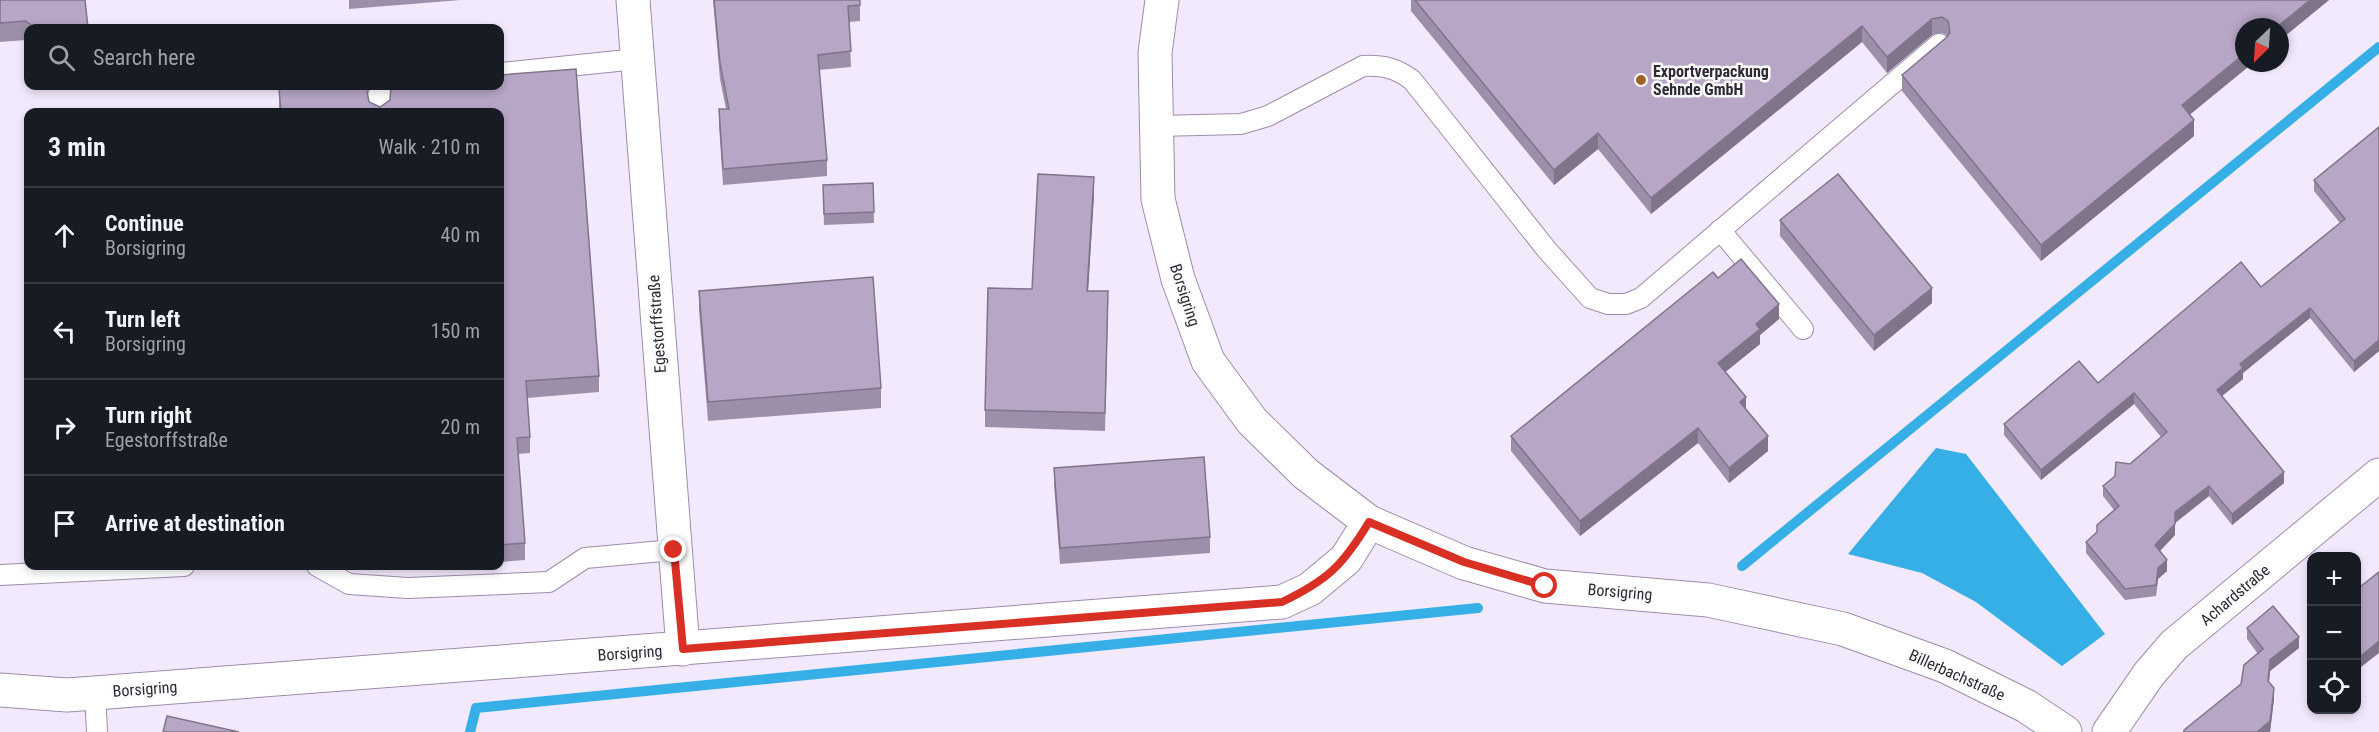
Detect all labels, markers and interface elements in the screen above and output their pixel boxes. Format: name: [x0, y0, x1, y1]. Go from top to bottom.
north arrow: [2235, 18, 2289, 72]
search box: [24, 24, 504, 90]
icon: search: [45, 41, 78, 74]
text: Search here: [93, 45, 195, 70]
place label: Exportverpackung Sehnde GmbH: [1653, 62, 1769, 99]
marker: Exportverpackung Sehnde GmbH: [1634, 73, 1648, 87]
text: 3 min: [48, 132, 106, 162]
text: Walk · 210 m: [379, 135, 480, 159]
text: Continue: [105, 211, 184, 236]
icon: ahead: [48, 219, 81, 252]
text: 40 m: [441, 223, 480, 247]
text: Borsigring: [105, 236, 186, 260]
street label: Borsigring: [1166, 261, 1204, 329]
street label: Egestorffstraße: [644, 274, 670, 374]
text: Turn left: [105, 307, 180, 332]
icon: left: [48, 315, 81, 348]
text: 150 m: [431, 319, 480, 343]
text: Borsigring: [105, 332, 186, 356]
text: Turn right: [105, 403, 192, 428]
icon: right: [48, 411, 81, 444]
text: 20 m: [441, 415, 480, 439]
text: Egestorffstraße: [105, 428, 228, 452]
icon: arrive: [48, 507, 81, 540]
text: Arrive at destination: [105, 511, 285, 536]
route end: [660, 536, 686, 562]
map controls: [2307, 552, 2361, 714]
button: +: [2307, 552, 2361, 606]
street label: Achardstraße: [2196, 560, 2274, 630]
route start: [1531, 572, 1557, 598]
street label: Borsigring: [1587, 580, 1653, 604]
button: −: [2307, 606, 2361, 660]
street label: Borsigring: [597, 641, 663, 665]
street label: Billerbachstraße: [1906, 645, 2008, 705]
button: locate: [2307, 660, 2361, 714]
street label: Borsigring: [112, 677, 178, 701]

